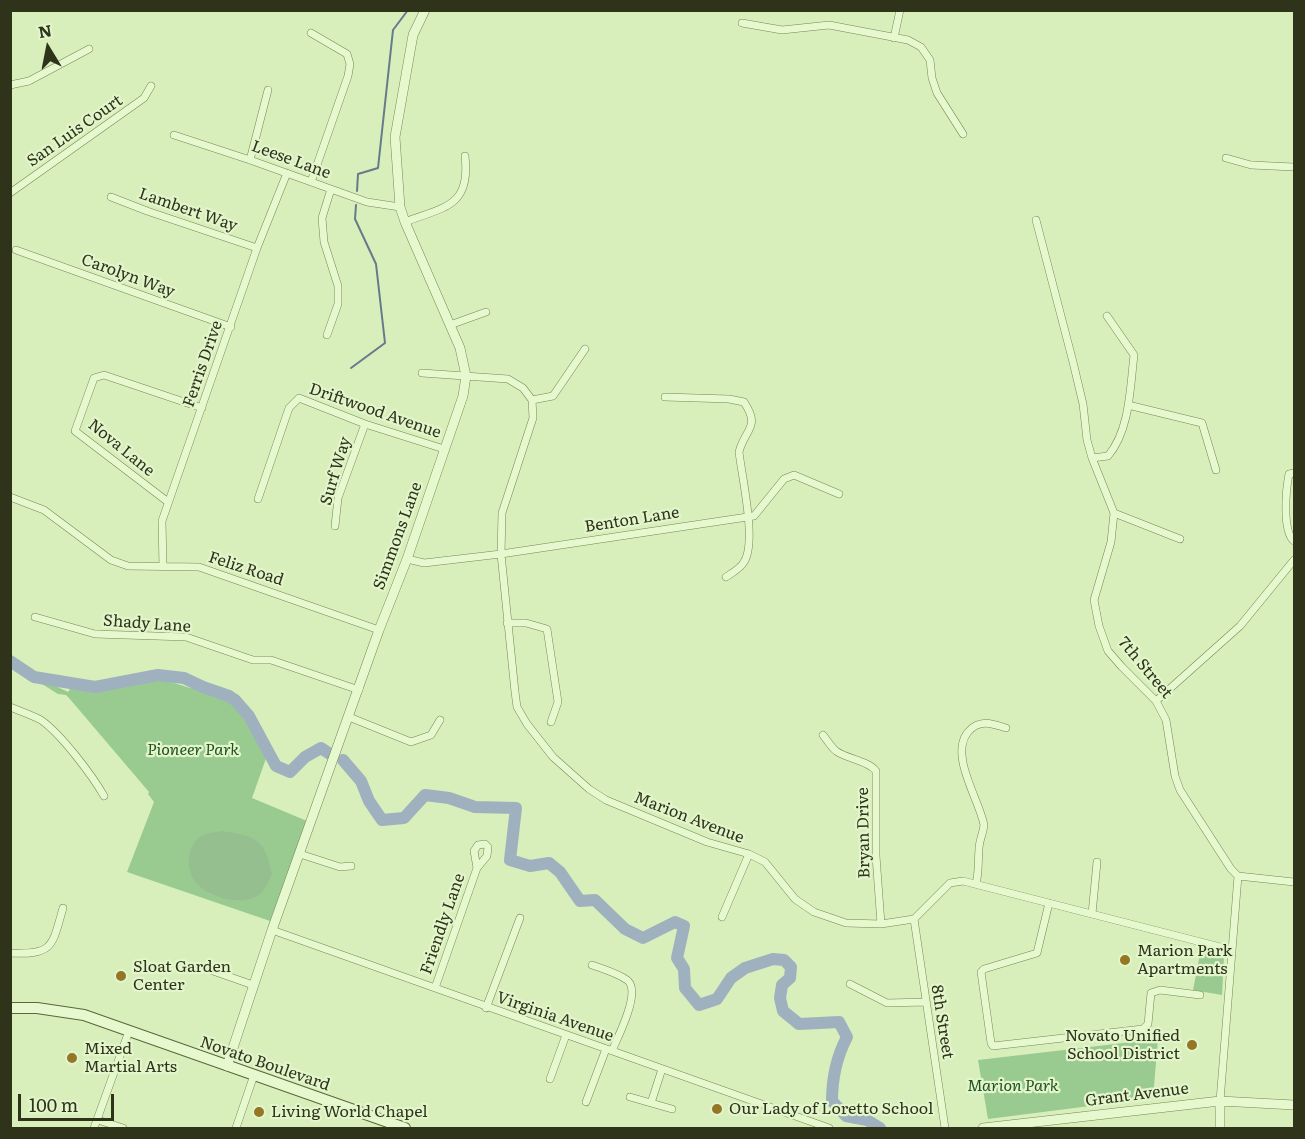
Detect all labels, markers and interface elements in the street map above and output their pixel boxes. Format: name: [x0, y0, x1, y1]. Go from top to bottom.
text: N: [36, 17, 54, 43]
north arrow: [18, 18, 78, 78]
street label: San Luis Court: [24, 91, 126, 171]
street label: Leese Lane: [249, 137, 333, 183]
street label: Lambert Way: [136, 184, 240, 236]
street label: Carolyn Way: [79, 250, 177, 302]
street label: Ferris Drive: [179, 318, 227, 410]
street label: Driftwood Avenue: [306, 379, 444, 443]
street label: Nova Lane: [84, 415, 158, 481]
street label: Surf Way: [316, 434, 356, 508]
street label: Simmons Lane: [370, 480, 426, 592]
street label: Benton Lane: [583, 503, 681, 537]
street label: Feliz Road: [206, 548, 286, 590]
street label: Shady Lane: [103, 611, 191, 637]
street label: 7th Street: [1114, 633, 1176, 703]
park label: Pioneer Park: [147, 740, 239, 760]
street label: Bryan Drive: [854, 787, 874, 879]
street label: Marion Avenue: [631, 788, 747, 848]
street label: Friendly Lane: [417, 871, 469, 977]
place label: Marion Park Apartments: [1137, 941, 1232, 979]
marker: Marion Park Apartments: [1118, 953, 1132, 967]
place label: Sloat Garden Center: [133, 957, 231, 995]
marker: Sloat Garden Center: [114, 969, 128, 983]
street label: 8th Street: [927, 984, 957, 1060]
street label: Virginia Avenue: [494, 988, 616, 1046]
place label: Novato Unified School District: [1065, 1026, 1180, 1064]
street label: Novato Boulevard: [197, 1033, 333, 1095]
marker: Novato Unified School District: [1185, 1038, 1199, 1052]
place label: Mixed Martial Arts: [84, 1039, 177, 1077]
marker: Mixed Martial Arts: [65, 1051, 79, 1065]
park label: Marion Park: [967, 1076, 1059, 1096]
street label: Grant Avenue: [1084, 1079, 1190, 1111]
scale bar: [21, 1082, 117, 1120]
text: 100 m: [29, 1091, 78, 1118]
place label: Our Lady of Loretto School: [729, 1099, 933, 1119]
place label: Living World Chapel: [271, 1102, 428, 1122]
marker: Our Lady of Loretto School: [710, 1102, 724, 1116]
marker: Living World Chapel: [252, 1105, 266, 1119]

